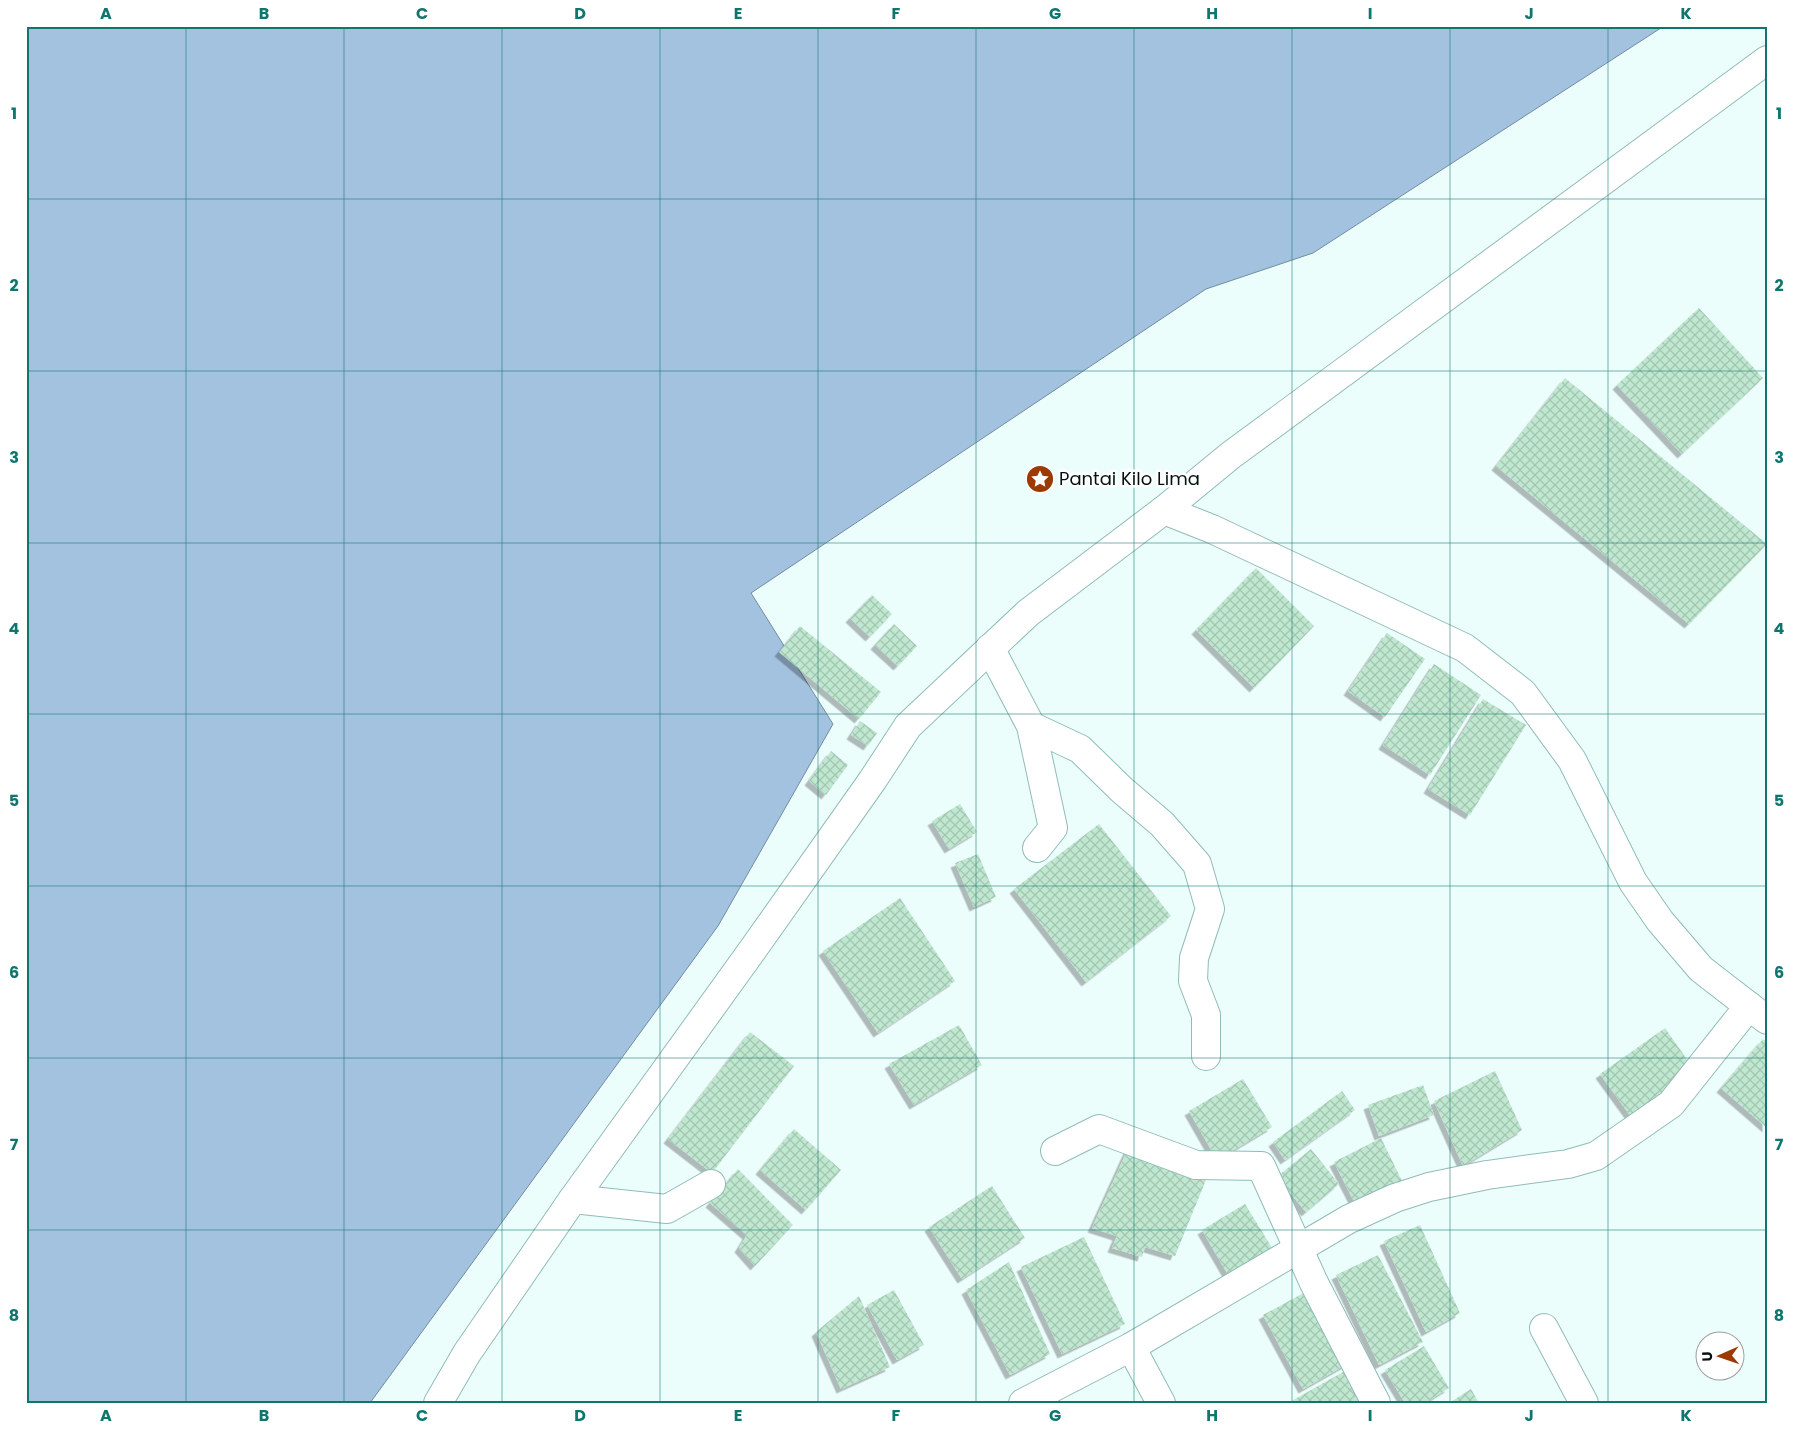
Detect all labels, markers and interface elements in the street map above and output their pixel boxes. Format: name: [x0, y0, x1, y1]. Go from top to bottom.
text: A: [100, 2, 112, 25]
text: B: [259, 2, 269, 25]
text: C: [416, 2, 428, 25]
text: D: [574, 2, 586, 25]
text: E: [734, 2, 742, 25]
text: F: [892, 2, 901, 25]
text: G: [1049, 2, 1061, 25]
text: H: [1206, 2, 1218, 25]
text: I: [1368, 2, 1372, 25]
text: J: [1524, 2, 1534, 25]
text: K: [1680, 2, 1692, 25]
text: 1: [11, 102, 17, 125]
text: 1: [1776, 102, 1782, 125]
text: 2: [9, 274, 19, 297]
text: 2: [1774, 274, 1784, 297]
text: 3: [9, 446, 19, 469]
text: 3: [1774, 446, 1784, 469]
place icon: Pantai Kilo Lima: [1025, 464, 1055, 494]
place label: Pantai Kilo Lima: [1059, 466, 1200, 491]
text: 4: [9, 617, 20, 640]
text: 4: [1774, 617, 1785, 640]
text: 5: [9, 789, 19, 812]
text: 5: [1774, 789, 1784, 812]
text: 6: [9, 961, 19, 984]
text: 6: [1774, 961, 1784, 984]
text: 7: [10, 1133, 19, 1156]
text: 7: [1775, 1133, 1784, 1156]
text: 8: [9, 1304, 19, 1327]
text: 8: [1774, 1304, 1784, 1327]
north arrow: [1696, 1332, 1746, 1382]
text: U: [1697, 1351, 1717, 1362]
text: A: [100, 1404, 112, 1427]
text: B: [259, 1404, 269, 1427]
text: C: [416, 1404, 428, 1427]
text: D: [574, 1404, 586, 1427]
text: E: [734, 1404, 742, 1427]
text: F: [892, 1404, 901, 1427]
text: G: [1049, 1404, 1061, 1427]
text: H: [1206, 1404, 1218, 1427]
text: I: [1368, 1404, 1372, 1427]
text: J: [1524, 1404, 1534, 1427]
text: K: [1680, 1404, 1692, 1427]

